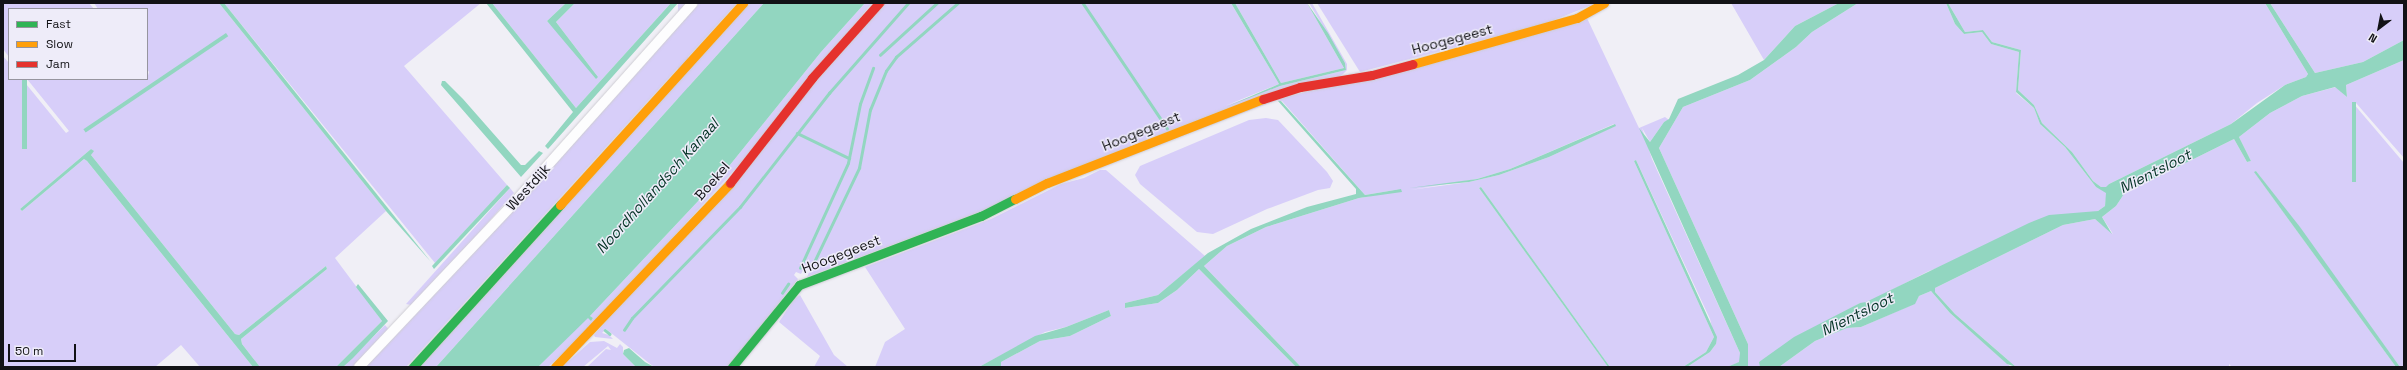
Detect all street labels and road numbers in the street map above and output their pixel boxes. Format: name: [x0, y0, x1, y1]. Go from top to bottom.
street label: Hoogegeest: [1410, 20, 1494, 58]
street label: Hoogegeest: [1099, 108, 1183, 154]
street label: Boekel: [691, 158, 733, 204]
street label: Westdijk: [503, 160, 553, 214]
street label: Hoogegeest: [799, 231, 883, 277]

